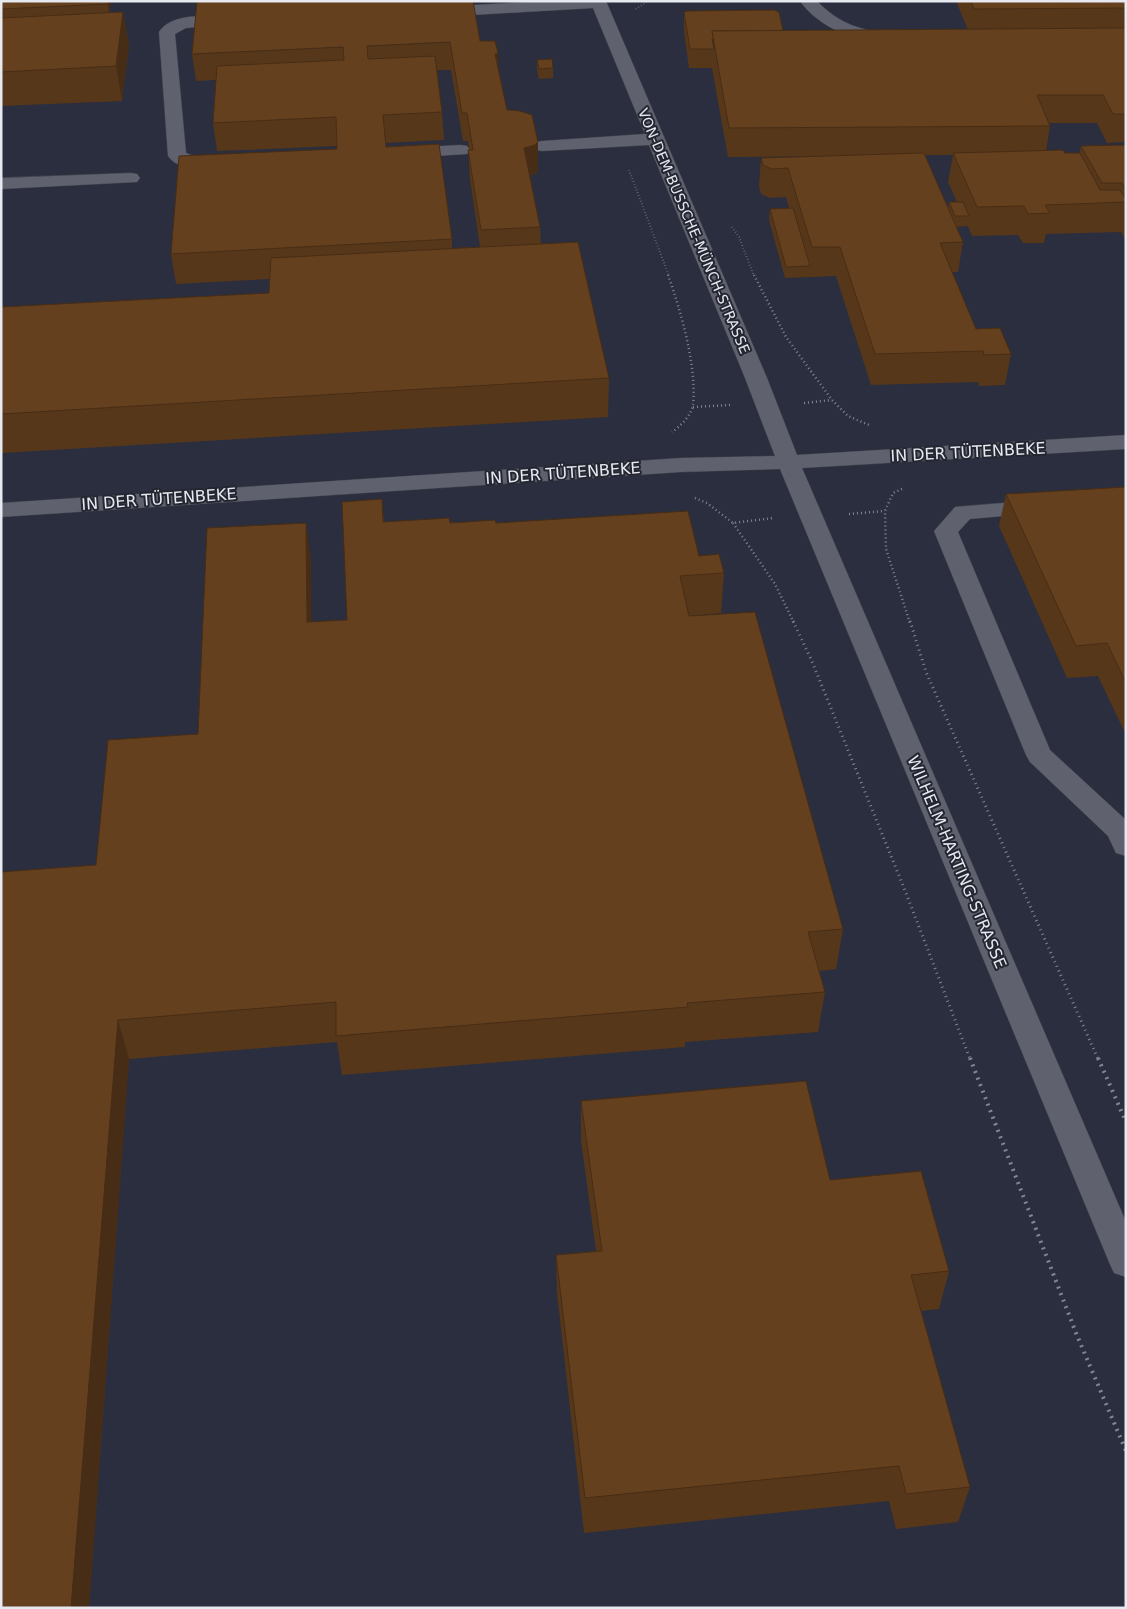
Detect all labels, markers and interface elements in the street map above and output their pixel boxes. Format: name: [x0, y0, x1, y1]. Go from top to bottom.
street label: VON-DEM-BUSSCHE-MÜNCH-STRASSE: [635, 106, 754, 356]
street label: IN DER TÜTENBEKE: [890, 438, 1046, 466]
street label: IN DER TÜTENBEKE: [485, 458, 641, 488]
street label: IN DER TÜTENBEKE: [81, 484, 237, 514]
street label: WILHELM-HARTING-STRASSE: [903, 753, 1011, 971]

